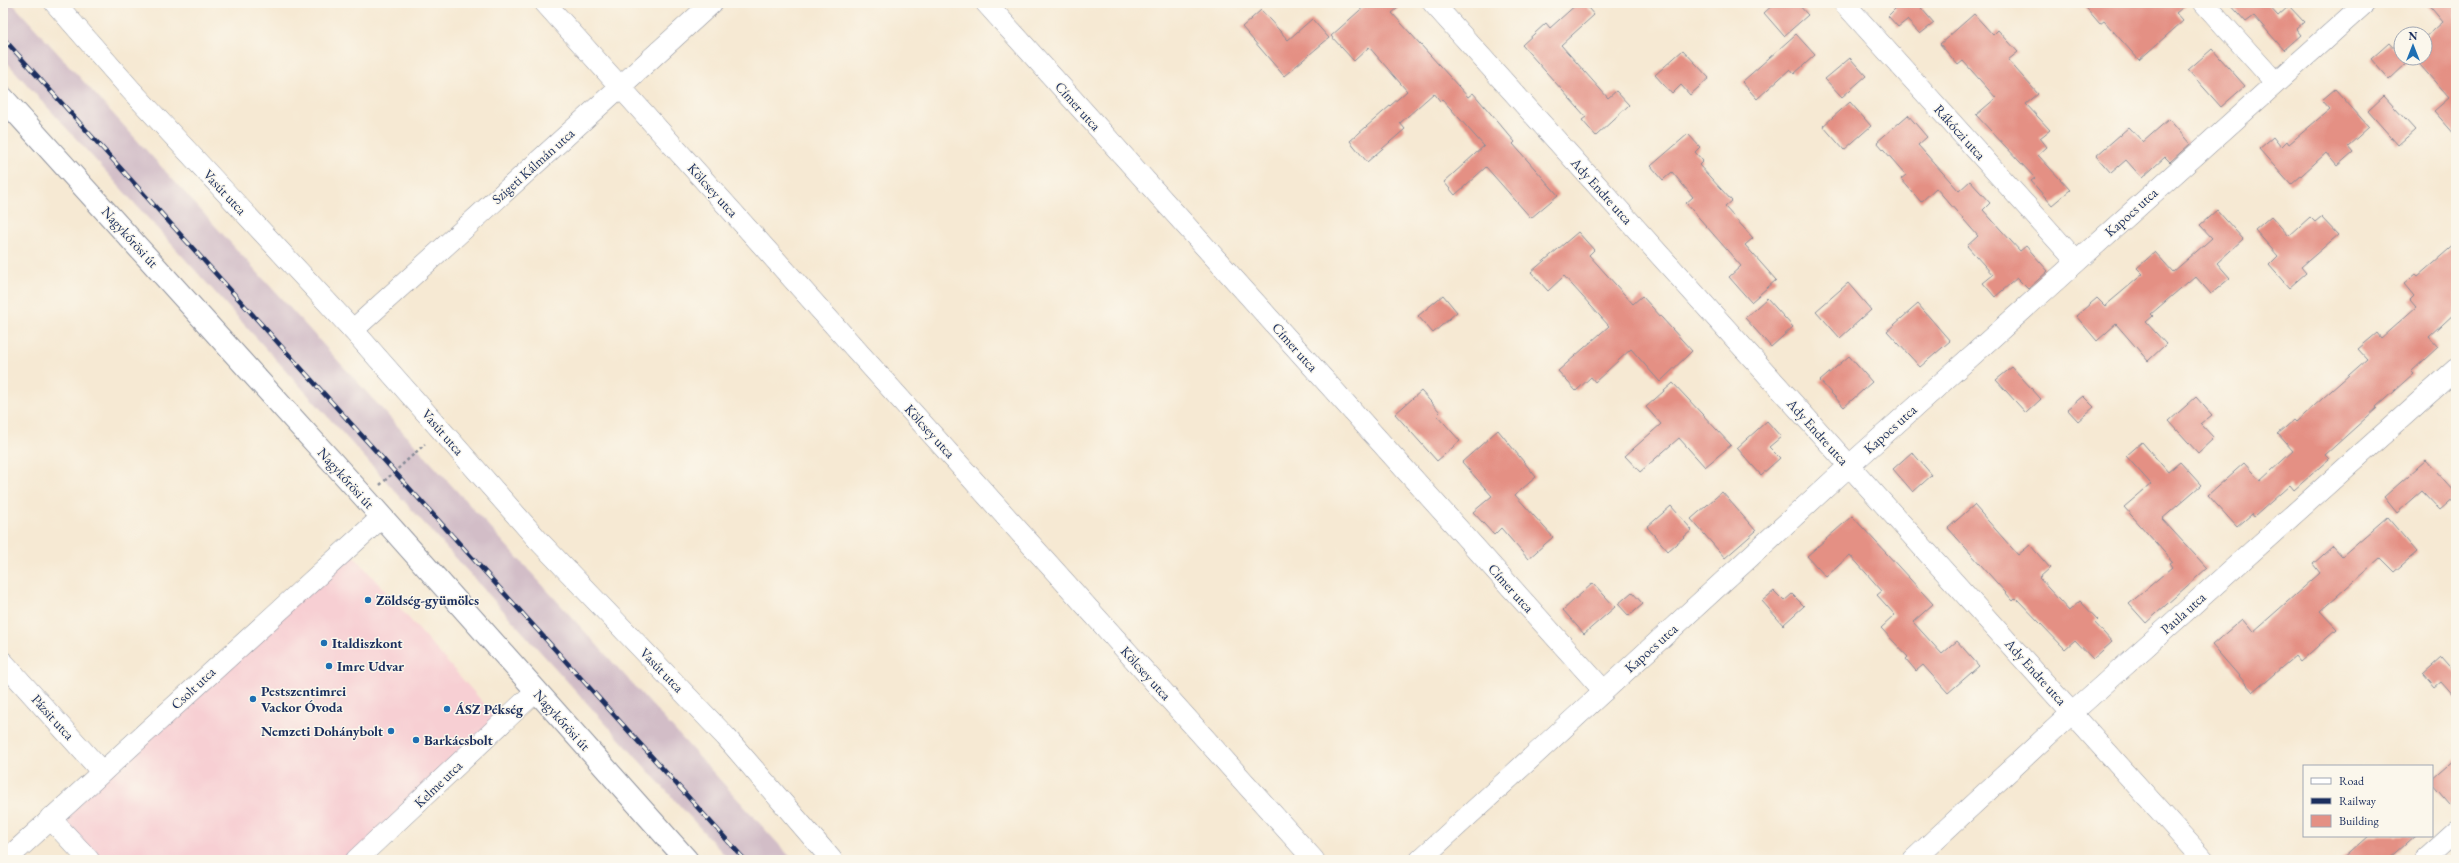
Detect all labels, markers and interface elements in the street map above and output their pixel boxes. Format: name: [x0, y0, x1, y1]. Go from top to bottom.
north arrow: [2393, 26, 2433, 66]
text: N: [2409, 29, 2418, 43]
street label: Címer utca: [1051, 78, 1105, 135]
street label: Rákóczi utca: [1930, 100, 1990, 164]
street label: Szigeti Kálmán utca: [488, 124, 578, 208]
street label: Ady Endre utca: [1567, 153, 1637, 228]
street label: Kölcsey utca: [684, 159, 742, 221]
street label: Vasút utca: [199, 166, 251, 219]
street label: Kapocs utca: [2101, 183, 2162, 240]
street label: Nagykőrösi út: [98, 203, 163, 272]
street label: Címer utca: [1268, 319, 1322, 376]
street label: Ady Endre utca: [1783, 394, 1853, 469]
street label: Kölcsey utca: [901, 400, 959, 462]
street label: Kapocs utca: [1860, 400, 1921, 457]
street label: Vasút utca: [418, 405, 468, 459]
street label: Nagykőrösi út: [314, 444, 379, 513]
street label: Címer utca: [1484, 560, 1538, 617]
street label: Paula utca: [2157, 588, 2210, 638]
place label: Zöldség-gyümölcs: [376, 591, 479, 609]
marker: Zöldség-gyümölcs: [363, 595, 373, 605]
street label: Kapocs utca: [1621, 619, 1682, 676]
place label: Italdiszkont: [332, 634, 403, 652]
street label: Ady Endre utca: [2001, 634, 2071, 709]
marker: Italdiszkont: [319, 638, 329, 648]
street label: Kölcsey utca: [1117, 642, 1175, 704]
street label: Vasút utca: [636, 644, 688, 697]
place label: Imre Udvar: [337, 657, 404, 675]
marker: Imre Udvar: [324, 661, 334, 671]
street label: Csolt utca: [167, 663, 219, 713]
place label: Pestszentimrei Vackor Óvoda: [261, 682, 346, 716]
street label: Nagykőrösi út: [530, 686, 595, 755]
street label: Pázsit utca: [28, 690, 79, 744]
marker: Pestszentimrei Vackor Óvoda: [248, 694, 258, 704]
place label: ÁSZ Pékség: [454, 700, 524, 718]
marker: ÁSZ Pékség: [442, 704, 452, 714]
place label: Nemzeti Dohánybolt: [261, 722, 384, 740]
marker: Nemzeti Dohánybolt: [386, 726, 396, 736]
place label: Barkácsbolt: [424, 731, 493, 749]
marker: Barkácsbolt: [411, 735, 421, 745]
street label: Kelme utca: [410, 756, 466, 811]
legend: [2303, 765, 2433, 837]
text: Road: [2339, 773, 2365, 789]
text: Railway: [2339, 793, 2377, 809]
text: Building: [2339, 813, 2380, 829]

